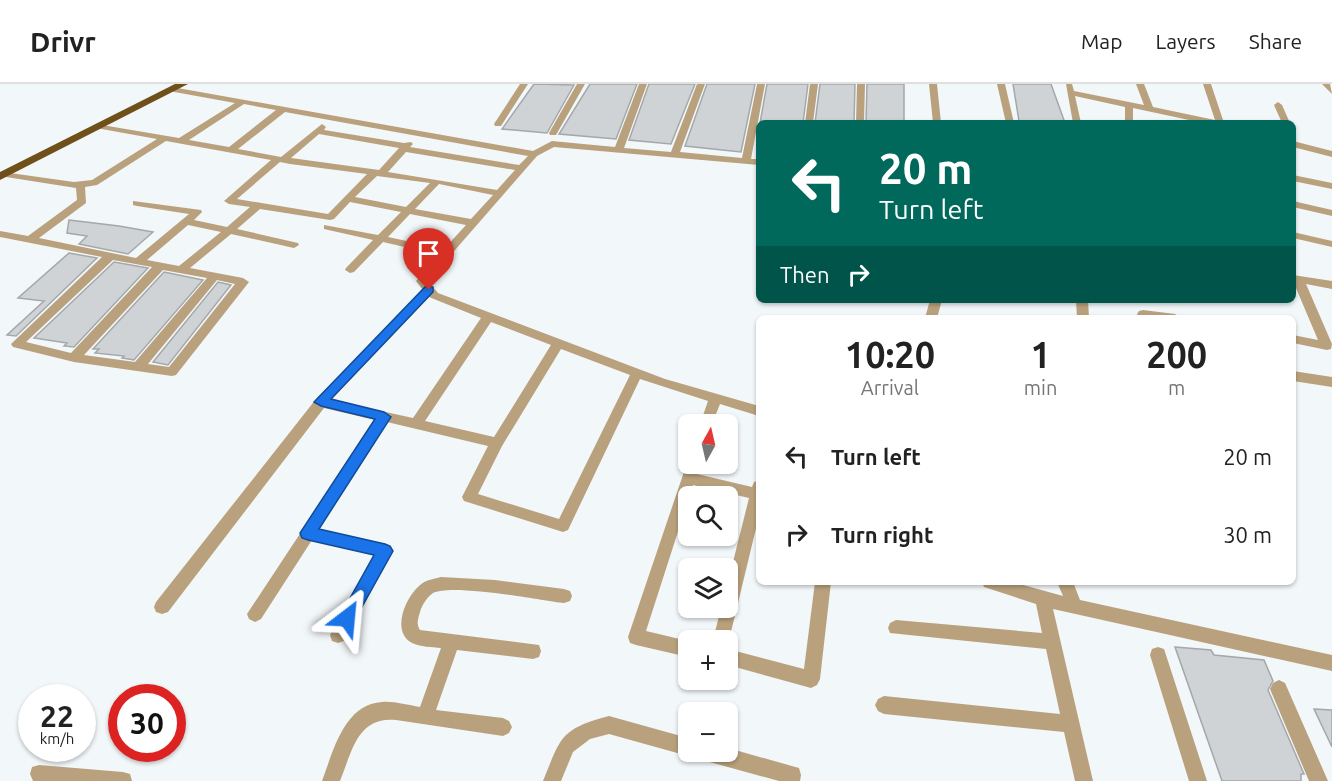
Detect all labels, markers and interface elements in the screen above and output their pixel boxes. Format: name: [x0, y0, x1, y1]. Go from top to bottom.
text: Drivr: [30, 26, 96, 57]
text: Map: [1081, 29, 1122, 53]
text: Layers: [1155, 29, 1216, 53]
text: Share: [1249, 29, 1302, 53]
icon: left: [780, 144, 858, 222]
text: 20 m: [879, 145, 973, 192]
text: Turn left: [879, 194, 983, 224]
pin: [403, 228, 454, 290]
icon: arrive: [412, 237, 445, 270]
icon: right: [842, 258, 875, 291]
text: Then: [780, 262, 830, 287]
text: 10:20: [845, 334, 935, 375]
text: 1: [1030, 334, 1051, 375]
text: 200: [1146, 334, 1207, 375]
text: Arrival: [861, 376, 919, 399]
text: min: [1024, 376, 1057, 399]
text: m: [1168, 376, 1185, 399]
north arrow: [678, 414, 738, 474]
map controls: [678, 414, 738, 762]
icon: left: [780, 440, 813, 473]
text: Turn left: [831, 444, 921, 469]
text: 20 m: [1223, 444, 1272, 469]
button: search: [678, 486, 738, 546]
icon: right: [780, 518, 813, 551]
text: Turn right: [831, 522, 933, 547]
text: 30 m: [1223, 522, 1272, 547]
button: layers: [678, 558, 738, 618]
position arrow: [315, 586, 379, 650]
button: +: [678, 630, 738, 690]
speed limit sign: 30: [108, 684, 186, 762]
text: 22: [40, 699, 74, 733]
button: −: [678, 702, 738, 762]
text: km/h: [40, 730, 74, 747]

